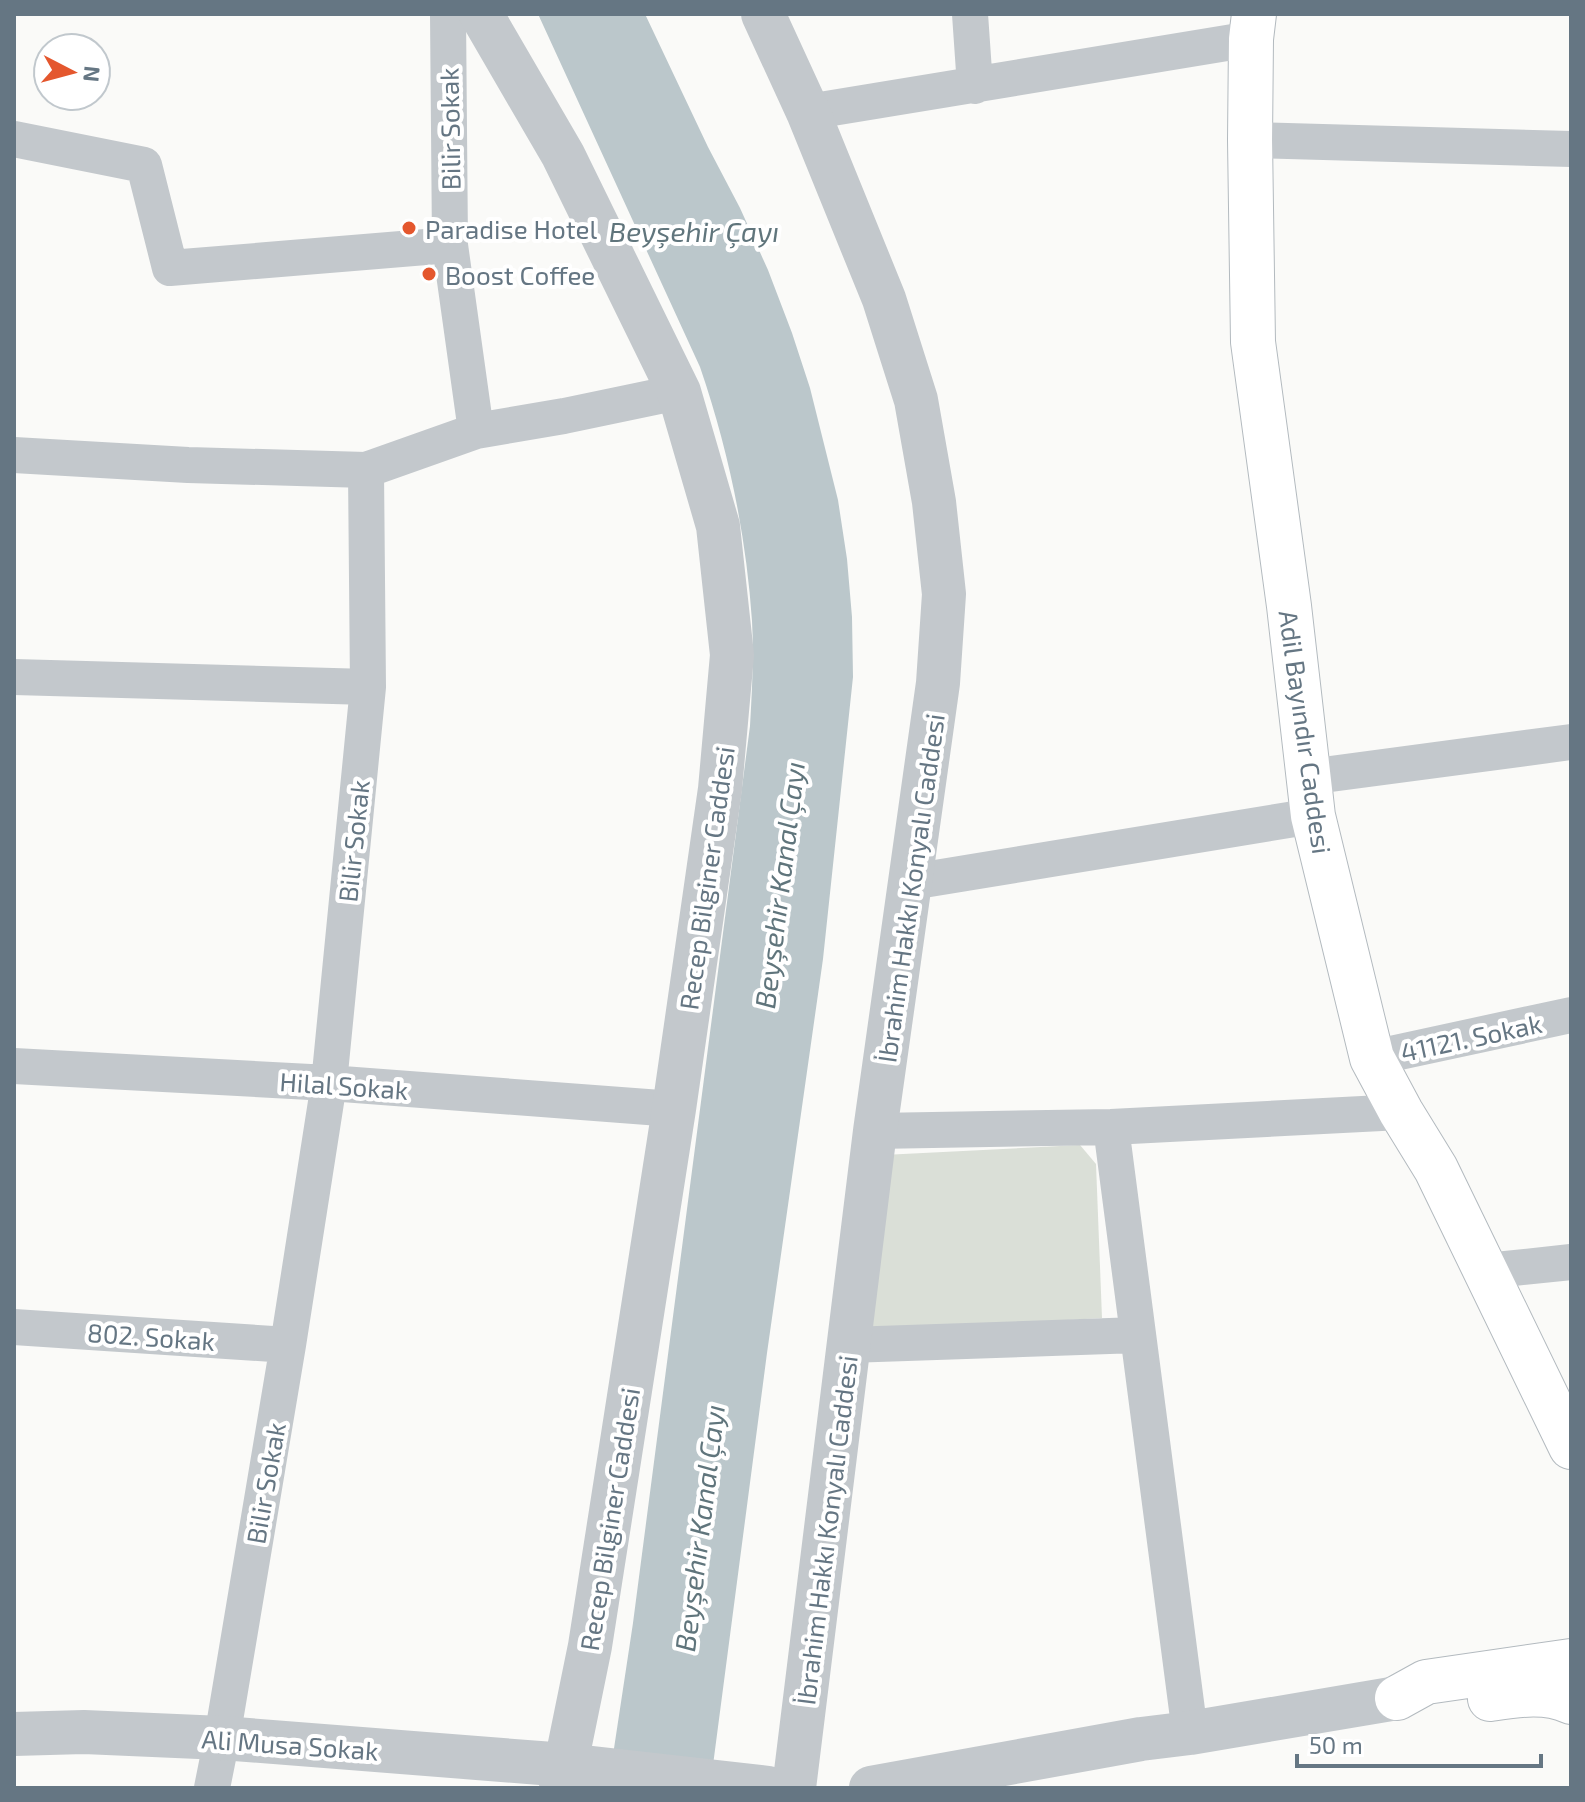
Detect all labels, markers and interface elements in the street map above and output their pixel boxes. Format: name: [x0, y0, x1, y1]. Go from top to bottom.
north arrow: [32, 32, 112, 112]
text: N: [79, 65, 107, 83]
street label: Bilir Sokak: [432, 67, 466, 191]
place label: Paradise Hotel: [425, 213, 598, 244]
water label: Beyşehir Çayı: [609, 214, 779, 249]
marker: Paradise Hotel: [400, 219, 418, 237]
place label: Boost Coffee: [445, 259, 595, 290]
marker: Boost Coffee: [420, 265, 438, 283]
street label: Adil Bayındır Caddesi: [1274, 608, 1338, 856]
street label: İbrahim Hakkı Konyalı Caddesi: [870, 711, 950, 1065]
street label: Recep Bilginer Caddesi: [672, 744, 740, 1012]
water label: Beyşehir Kanal Çayı: [747, 760, 812, 1011]
street label: Bilir Sokak: [331, 778, 375, 904]
street label: 41121. Sokak: [1398, 1007, 1544, 1067]
street label: Hilal Sokak: [279, 1065, 409, 1105]
street label: 802. Sokak: [86, 1316, 216, 1356]
street label: İbrahim Hakkı Konyalı Caddesi: [789, 1353, 863, 1707]
street label: Recep Bilginer Caddesi: [573, 1385, 645, 1653]
water label: Beyşehir Kanal Çayı: [667, 1403, 732, 1654]
street label: Bilir Sokak: [239, 1420, 291, 1546]
scale bar: [1297, 1718, 1541, 1768]
street label: Ali Musa Sokak: [201, 1722, 379, 1766]
text: 50 m: [1309, 1730, 1363, 1759]

